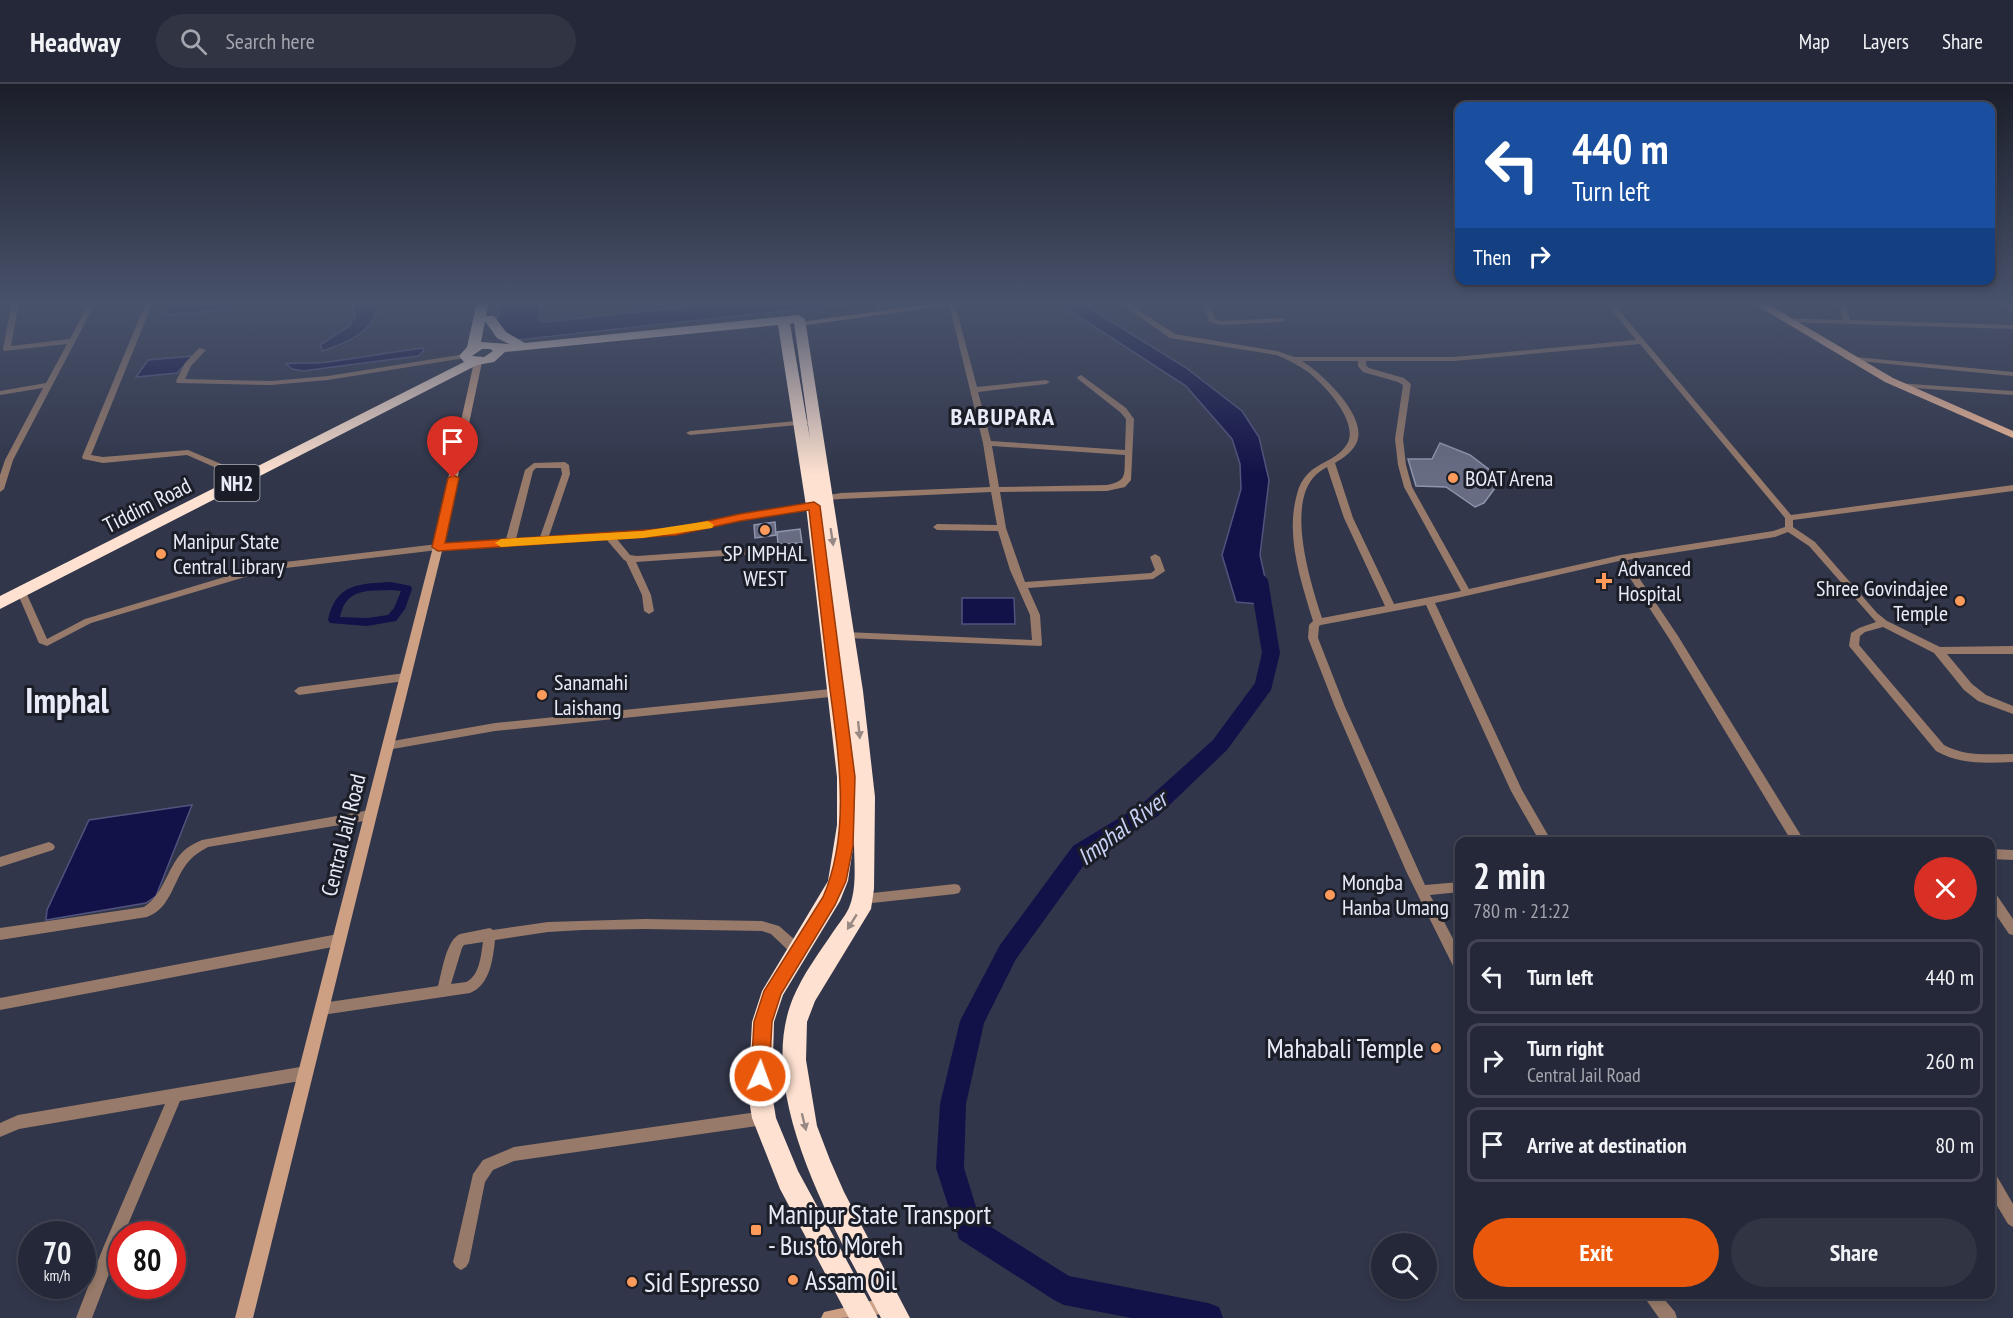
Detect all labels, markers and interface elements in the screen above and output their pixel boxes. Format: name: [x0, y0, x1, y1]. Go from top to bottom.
search box: [156, 14, 576, 68]
text: Headway: [30, 23, 120, 60]
icon: search: [177, 25, 210, 58]
text: Search here: [225, 27, 315, 55]
text: Map: [1799, 28, 1830, 55]
text: Layers: [1863, 28, 1909, 55]
text: Share: [1942, 28, 1983, 55]
text: 440 m: [1572, 121, 1669, 176]
icon: left: [1473, 126, 1551, 204]
text: Turn left: [1572, 174, 1650, 208]
icon: right: [1523, 240, 1556, 273]
text: Then: [1473, 243, 1511, 271]
district label: BABUPARA: [950, 401, 1056, 432]
pin: [427, 416, 478, 478]
icon: arrive: [436, 425, 469, 458]
place label: BOAT Arena: [1465, 464, 1553, 492]
road number: NH2: [214, 465, 260, 501]
street label: Tiddim Road: [98, 471, 196, 539]
marker: BOAT Arena: [1446, 471, 1460, 485]
marker: SP IMPHAL WEST: [758, 523, 772, 537]
place label: Manipur State Central Library: [173, 527, 285, 580]
one-way arrow: [828, 528, 837, 547]
place label: SP IMPHAL WEST: [723, 539, 807, 592]
marker: Manipur State Central Library: [154, 547, 168, 561]
place label: Advanced Hospital: [1618, 554, 1691, 607]
marker: Advanced Hospital: [1595, 572, 1613, 590]
place label: Shree Govindajee Temple: [1816, 574, 1948, 627]
marker: Shree Govindajee Temple: [1953, 594, 1967, 608]
place label: Sanamahi Laishang: [554, 668, 628, 721]
district label: Imphal: [25, 678, 109, 722]
marker: Sanamahi Laishang: [535, 688, 549, 702]
one-way arrow: [854, 721, 864, 740]
street label: Central Jail Road: [314, 771, 372, 899]
water label: Imphal River: [1071, 782, 1176, 872]
text: 2 min: [1473, 852, 1546, 899]
button: close: [1914, 857, 1977, 920]
place label: Mongba Hanba Umang: [1342, 868, 1449, 921]
marker: Mongba Hanba Umang: [1323, 888, 1337, 902]
text: 780 m · 21:22: [1473, 898, 1570, 924]
one-way arrow: [847, 914, 858, 930]
icon: left: [1476, 960, 1509, 993]
text: Turn left: [1527, 963, 1593, 991]
text: 440 m: [1925, 963, 1974, 991]
place label: Mahabali Temple: [1266, 1031, 1424, 1065]
text: Turn right: [1527, 1034, 1604, 1062]
marker: Mahabali Temple: [1429, 1041, 1443, 1055]
position arrow: [728, 1044, 792, 1108]
icon: right: [1476, 1044, 1509, 1077]
text: 260 m: [1925, 1047, 1974, 1075]
text: Central Jail Road: [1527, 1062, 1641, 1088]
one-way arrow: [800, 1112, 810, 1131]
icon: arrive: [1476, 1128, 1509, 1161]
text: Arrive at destination: [1527, 1131, 1687, 1159]
text: 80 m: [1935, 1131, 1974, 1159]
place label: Manipur State Transport - Bus to Moreh: [768, 1197, 992, 1262]
button: Exit: [1473, 1218, 1719, 1287]
button: Share: [1731, 1218, 1977, 1287]
speed limit sign: 80: [108, 1221, 186, 1299]
marker: Manipur State Transport - Bus to Moreh: [749, 1223, 763, 1237]
text: 70: [43, 1233, 71, 1272]
map controls: [1371, 1233, 1437, 1299]
button: search: [1371, 1233, 1437, 1299]
place label: Assam Oil: [805, 1263, 898, 1297]
place label: Sid Espresso: [644, 1265, 760, 1299]
text: km/h: [44, 1266, 70, 1285]
marker: Assam Oil: [786, 1273, 800, 1287]
marker: Sid Espresso: [625, 1275, 639, 1289]

